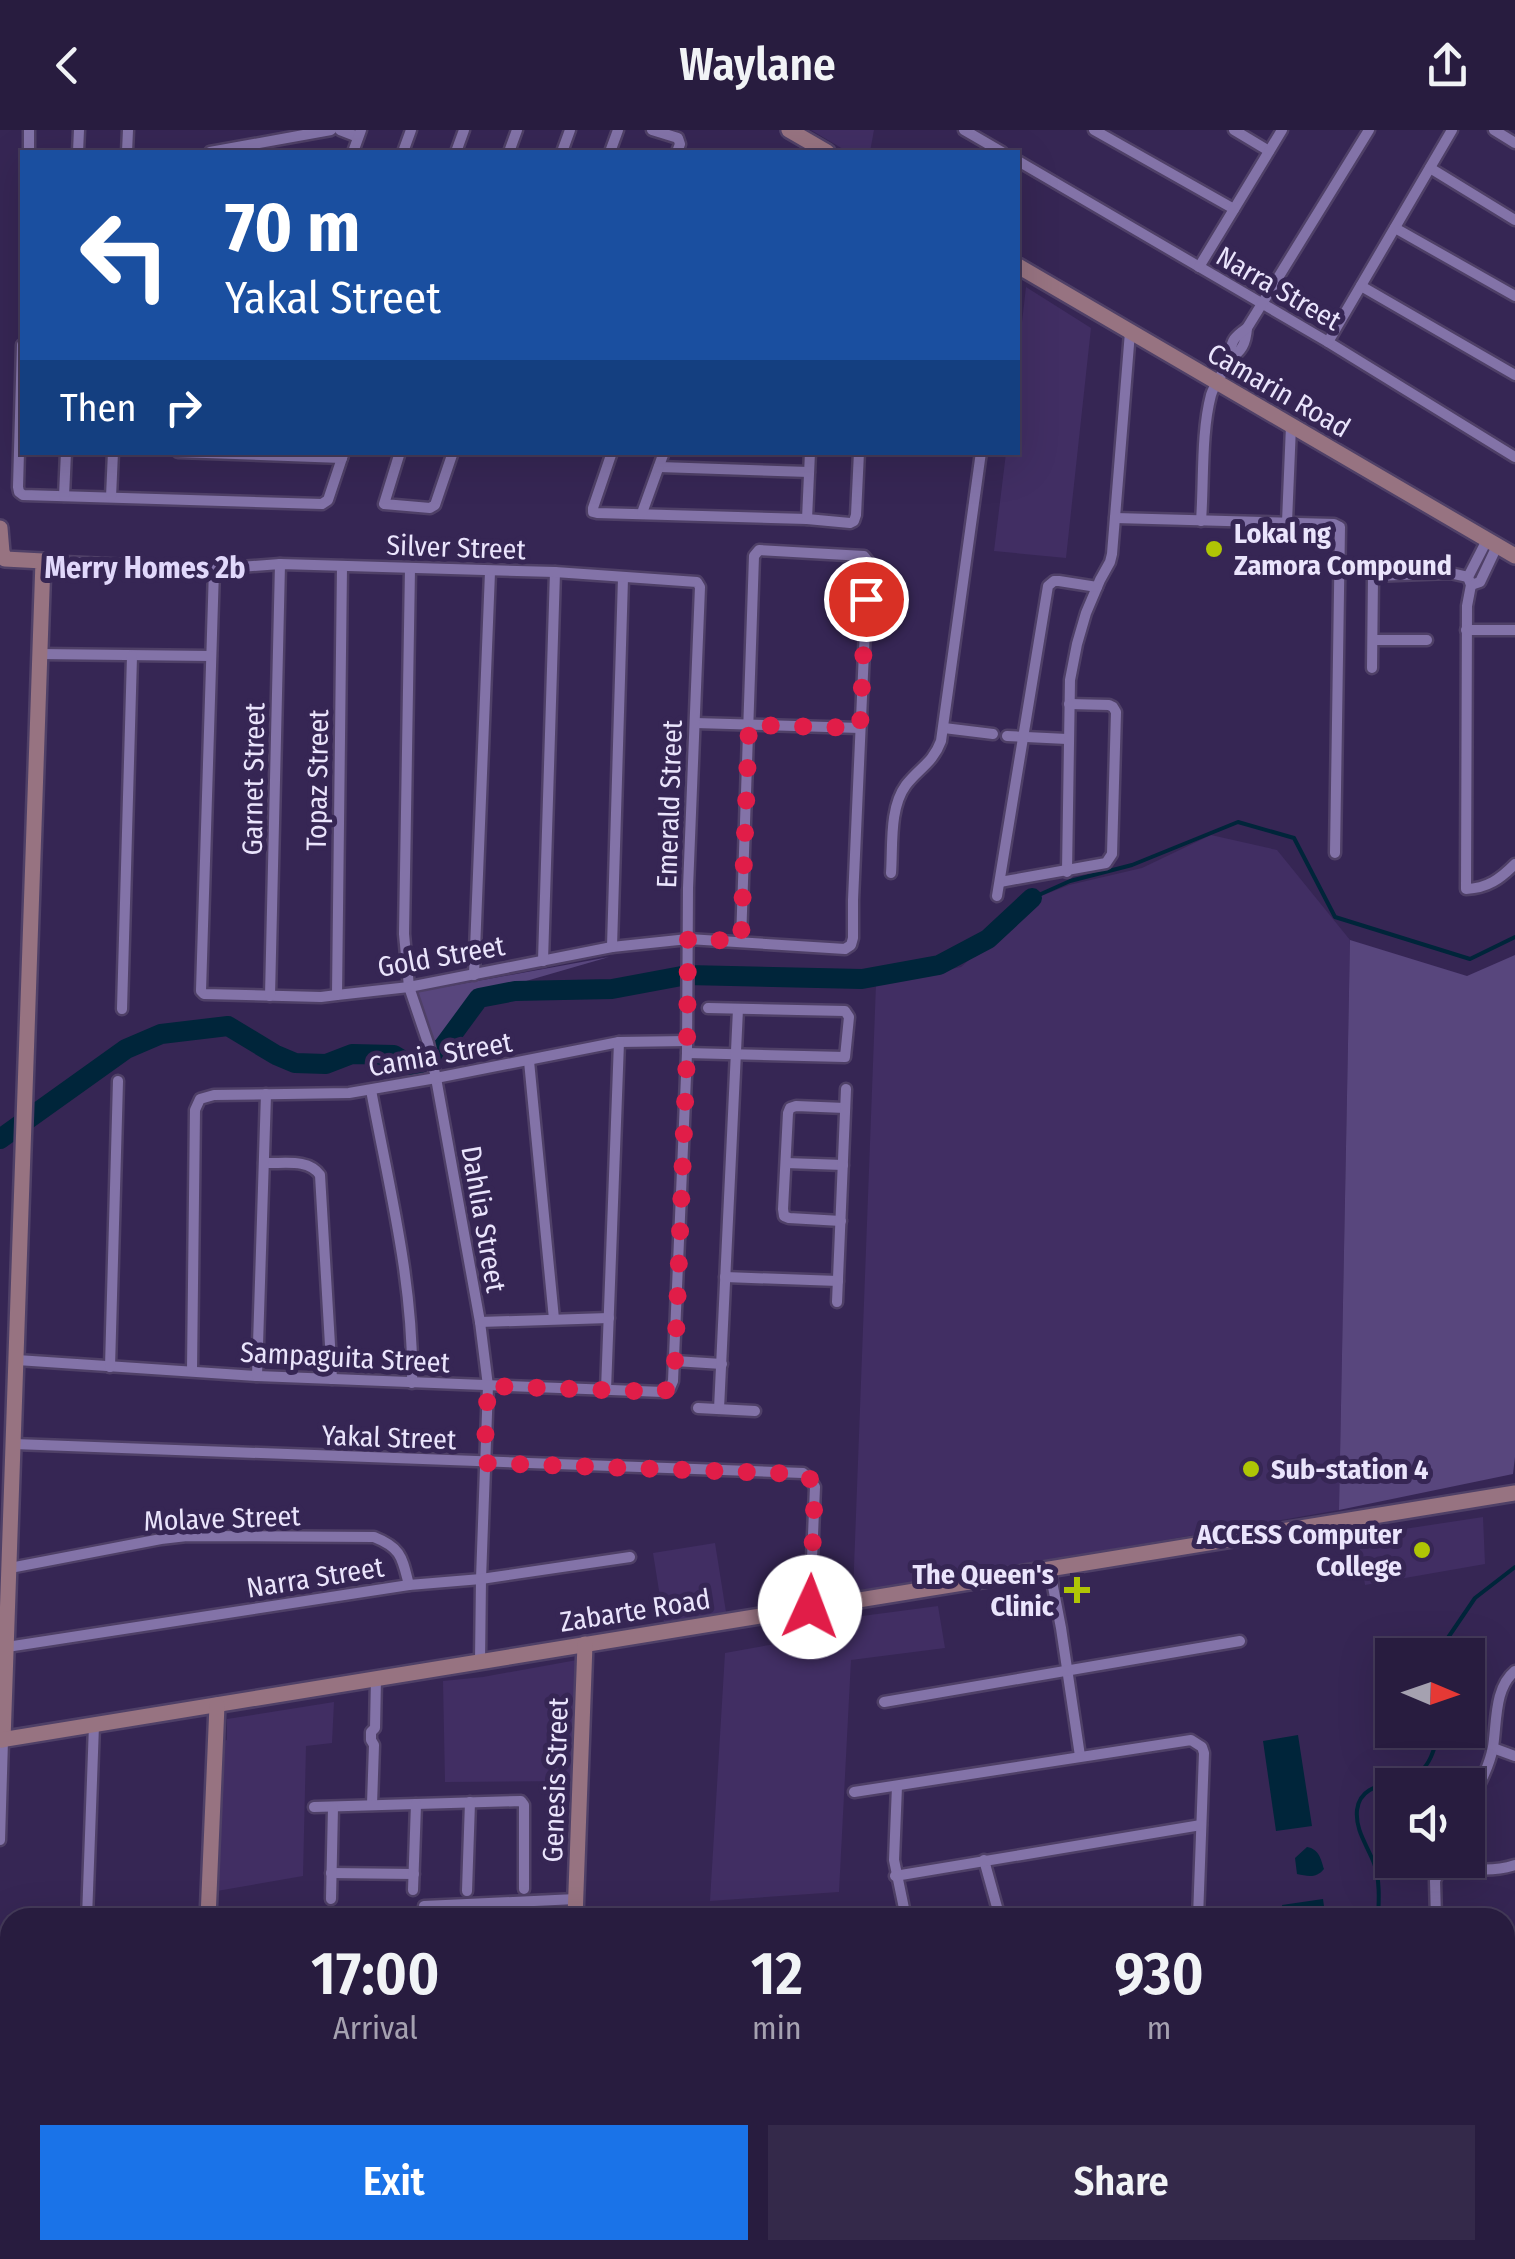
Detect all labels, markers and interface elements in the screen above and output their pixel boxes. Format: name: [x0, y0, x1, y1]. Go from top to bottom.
icon: back: [40, 38, 95, 93]
text: Waylane: [679, 38, 836, 92]
icon: share: [1420, 38, 1475, 93]
text: 70 m: [225, 186, 360, 270]
icon: left: [60, 190, 190, 320]
street label: Narra Street: [1211, 240, 1348, 338]
text: Yakal Street: [225, 271, 441, 325]
street label: Camarin Road: [1202, 336, 1356, 445]
icon: right: [156, 380, 211, 435]
text: Then: [60, 385, 136, 431]
place label: Lokal ng Zamora Compound: [1234, 517, 1452, 582]
street label: Silver Street: [386, 529, 527, 566]
marker: Lokal ng Zamora Compound: [1203, 538, 1225, 560]
district label: Merry Homes 2b: [44, 550, 246, 586]
pin: [824, 557, 909, 642]
icon: arrive: [839, 572, 894, 627]
street label: Garnet Street: [236, 702, 271, 856]
street label: Topaz Street: [300, 708, 335, 851]
street label: Emerald Street: [650, 719, 689, 889]
street label: Gold Street: [375, 929, 508, 984]
street label: Camia Street: [366, 1025, 515, 1083]
street label: Dahlia Street: [454, 1143, 513, 1296]
street label: Sampaguita Street: [239, 1336, 451, 1380]
street label: Yakal Street: [321, 1419, 458, 1456]
place label: Sub-station 4: [1271, 1453, 1428, 1486]
marker: Sub-station 4: [1240, 1458, 1262, 1480]
street label: Molave Street: [143, 1499, 302, 1538]
place label: ACCESS Computer College: [1196, 1518, 1403, 1583]
marker: ACCESS Computer College: [1411, 1539, 1433, 1561]
street label: Narra Street: [244, 1550, 387, 1605]
position arrow: [758, 1555, 862, 1659]
place label: The Queen's Clinic: [912, 1558, 1055, 1623]
marker: The Queen's Clinic: [1064, 1577, 1090, 1603]
street label: Zabarte Road: [558, 1582, 713, 1639]
north arrow: [1375, 1638, 1485, 1748]
map controls: [1375, 1638, 1485, 1878]
street label: Genesis Street: [536, 1696, 575, 1863]
button: sound: [1375, 1768, 1485, 1878]
text: 17:00: [311, 1938, 440, 2010]
text: 12: [751, 1938, 803, 2010]
text: 930: [1114, 1938, 1204, 2010]
text: Arrival: [333, 2009, 418, 2047]
text: min: [752, 2009, 802, 2047]
text: m: [1147, 2009, 1171, 2047]
button: Exit: [40, 2125, 748, 2240]
button: Share: [768, 2125, 1475, 2240]

